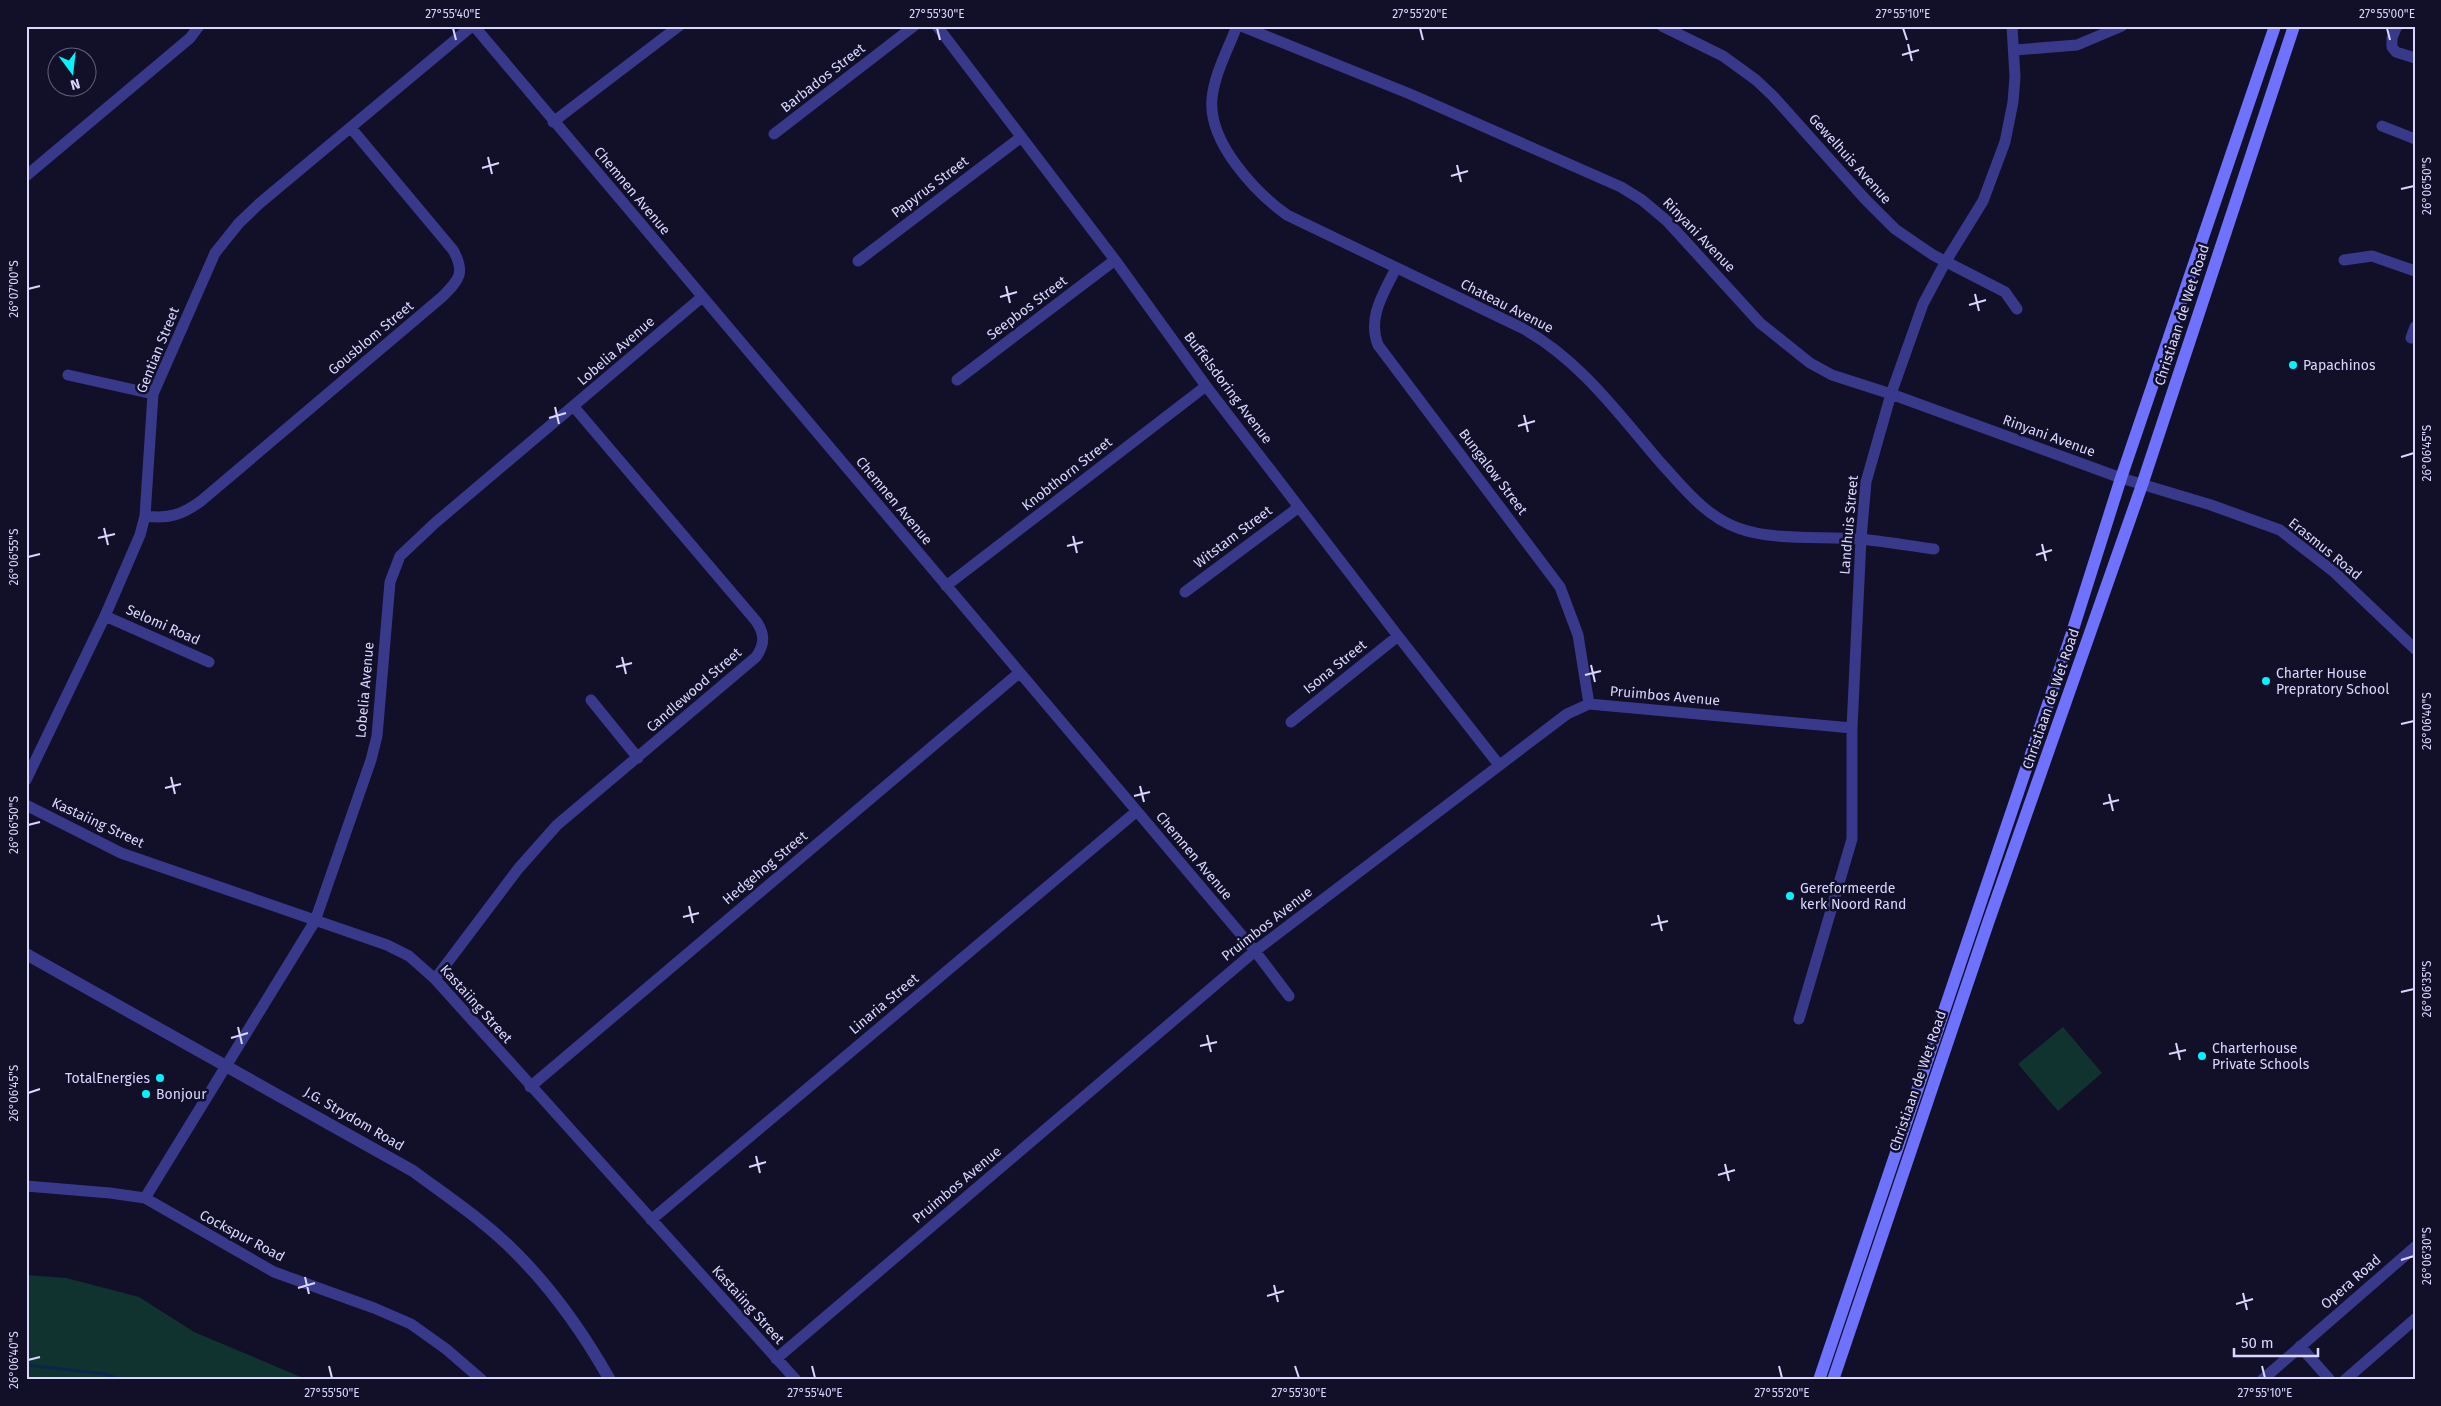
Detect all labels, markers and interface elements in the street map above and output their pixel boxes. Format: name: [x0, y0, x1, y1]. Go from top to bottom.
text: 27°55'40"E: [425, 7, 481, 21]
text: 27°55'30"E: [909, 7, 965, 21]
text: 27°55'20"E: [1392, 7, 1448, 21]
text: 27°55'10"E: [1876, 7, 1930, 21]
text: 27°55'00"E: [2359, 7, 2415, 21]
street label: Barbados Street: [778, 39, 869, 116]
north arrow: [48, 48, 98, 98]
text: N: [69, 75, 82, 93]
street label: Gewelhuis Avenue: [1805, 110, 1895, 208]
street label: Chemnen Avenue: [590, 143, 674, 239]
street label: Papyrus Street: [888, 152, 973, 221]
text: 26°06'50"S: [2420, 157, 2434, 215]
street label: Rinyani Avenue: [1659, 194, 1739, 276]
street label: Christiaan de Wet Road: [2151, 242, 2213, 388]
text: 26°07'00"S: [7, 260, 21, 318]
street label: Seepbos Street: [984, 272, 1071, 344]
street label: Chateau Avenue: [1458, 275, 1556, 337]
street label: Gousblom Street: [325, 297, 418, 379]
street label: Gentian Street: [133, 304, 183, 395]
street label: Lobelia Avenue: [574, 313, 658, 389]
street label: Buffelsdoring Avenue: [1180, 329, 1276, 447]
place label: Papachinos: [2303, 357, 2376, 374]
marker: Papachinos: [2287, 359, 2299, 371]
street label: Rinyani Avenue: [2000, 411, 2098, 461]
text: 26°06'45"S: [2420, 424, 2434, 481]
street label: Bungalow Street: [1455, 426, 1531, 519]
street label: Knobthorn Street: [1019, 433, 1116, 514]
street label: Chemnen Avenue: [852, 453, 936, 549]
street label: Landhuis Street: [1836, 474, 1862, 575]
street label: Witstam Street: [1191, 502, 1276, 572]
street label: Erasmus Road: [2285, 514, 2365, 584]
text: 26°06'55"S: [7, 528, 21, 585]
street label: Selomi Road: [123, 601, 203, 649]
street label: Christiaan de Wet Road: [2019, 626, 2083, 772]
street label: Isona Street: [1300, 636, 1371, 698]
street label: Lobelia Avenue: [352, 641, 378, 739]
street label: Candlewood Street: [643, 644, 746, 736]
place label: Charter House Prepratory School: [2276, 665, 2389, 698]
marker: Charter House Prepratory School: [2260, 675, 2272, 687]
street label: Pruimbos Avenue: [1609, 683, 1721, 709]
text: 26°06'40"S: [2420, 692, 2434, 750]
street label: Kastaiing Street: [49, 794, 148, 852]
text: 26°06'50"S: [7, 796, 21, 854]
street label: Chemnen Avenue: [1152, 808, 1236, 904]
street label: Hedgehog Street: [719, 827, 812, 908]
place label: Gereformeerde kerk Noord Rand: [1800, 880, 1906, 913]
street label: Pruimbos Avenue: [1218, 883, 1316, 965]
marker: Gereformeerde kerk Noord Rand: [1784, 890, 1796, 902]
text: 26°06'35"S: [2420, 960, 2434, 1017]
street label: Kastaiing Street: [436, 961, 516, 1047]
street label: Linaria Street: [846, 969, 923, 1038]
street label: Christiaan de Wet Road: [1886, 1008, 1950, 1154]
place label: Charterhouse Private Schools: [2212, 1040, 2310, 1073]
marker: Charterhouse Private Schools: [2196, 1050, 2208, 1062]
text: 26°06'45"S: [7, 1064, 21, 1121]
place label: TotalEnergies: [65, 1070, 150, 1087]
marker: TotalEnergies: [154, 1072, 166, 1084]
street label: J.G. Strydom Road: [301, 1083, 407, 1155]
place label: Bonjour: [156, 1086, 207, 1103]
marker: Bonjour: [140, 1088, 152, 1100]
street label: Pruimbos Avenue: [909, 1143, 1005, 1227]
street label: Cockspur Road: [197, 1206, 287, 1266]
text: 26°06'30"S: [2420, 1227, 2434, 1285]
street label: Opera Road: [2317, 1251, 2385, 1313]
street label: Kastaiing Street: [708, 1262, 788, 1348]
scale bar: [2234, 1326, 2317, 1358]
text: 26°06'40"S: [7, 1331, 21, 1389]
text: 50 m: [2241, 1334, 2274, 1352]
text: 27°55'50"E: [304, 1386, 360, 1400]
text: 27°55'40"E: [787, 1386, 843, 1400]
text: 27°55'30"E: [1271, 1386, 1327, 1400]
text: 27°55'20"E: [1754, 1386, 1810, 1400]
text: 27°55'10"E: [2238, 1386, 2292, 1400]

